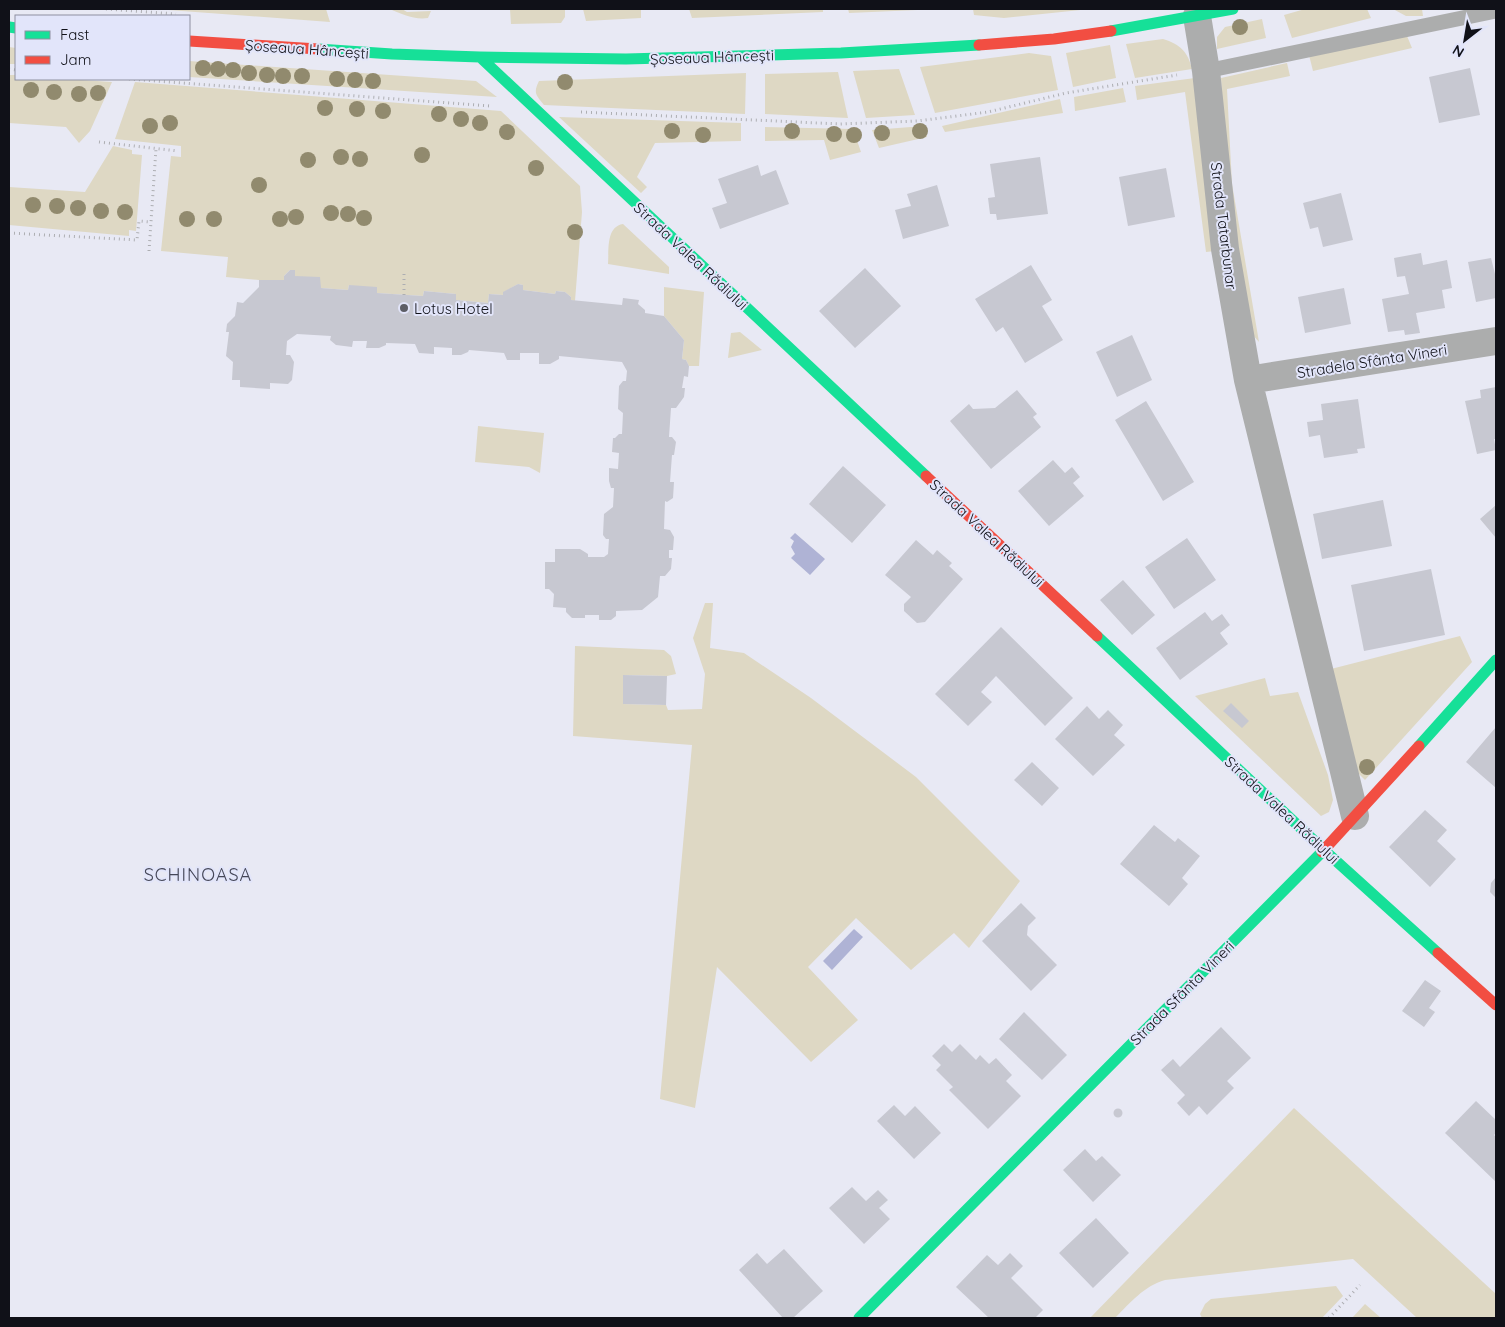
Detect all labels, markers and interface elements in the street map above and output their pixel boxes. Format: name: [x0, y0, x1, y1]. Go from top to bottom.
legend: [15, 15, 190, 80]
north arrow: [1440, 15, 1490, 65]
text: Fast: [60, 25, 89, 44]
street label: Șoseaua Hâncești: [245, 35, 369, 63]
text: N: [1449, 41, 1467, 62]
street label: Șoseaua Hâncești: [650, 45, 774, 69]
text: Jam: [60, 50, 91, 69]
street label: Strada Tatarbunar: [1207, 161, 1241, 291]
street label: Strada Valea Rădiului: [630, 198, 752, 314]
place label: Lotus Hotel: [414, 299, 493, 318]
marker: Lotus Hotel: [398, 302, 410, 314]
street label: Stradela Sfânta Vineri: [1296, 340, 1448, 382]
street label: Strada Valea Rădiului: [926, 475, 1048, 591]
street label: Strada Valea Rădiului: [1221, 752, 1343, 868]
district label: SCHINOASA: [144, 863, 252, 886]
street label: Strada Sfânta Vineri: [1126, 937, 1238, 1049]

